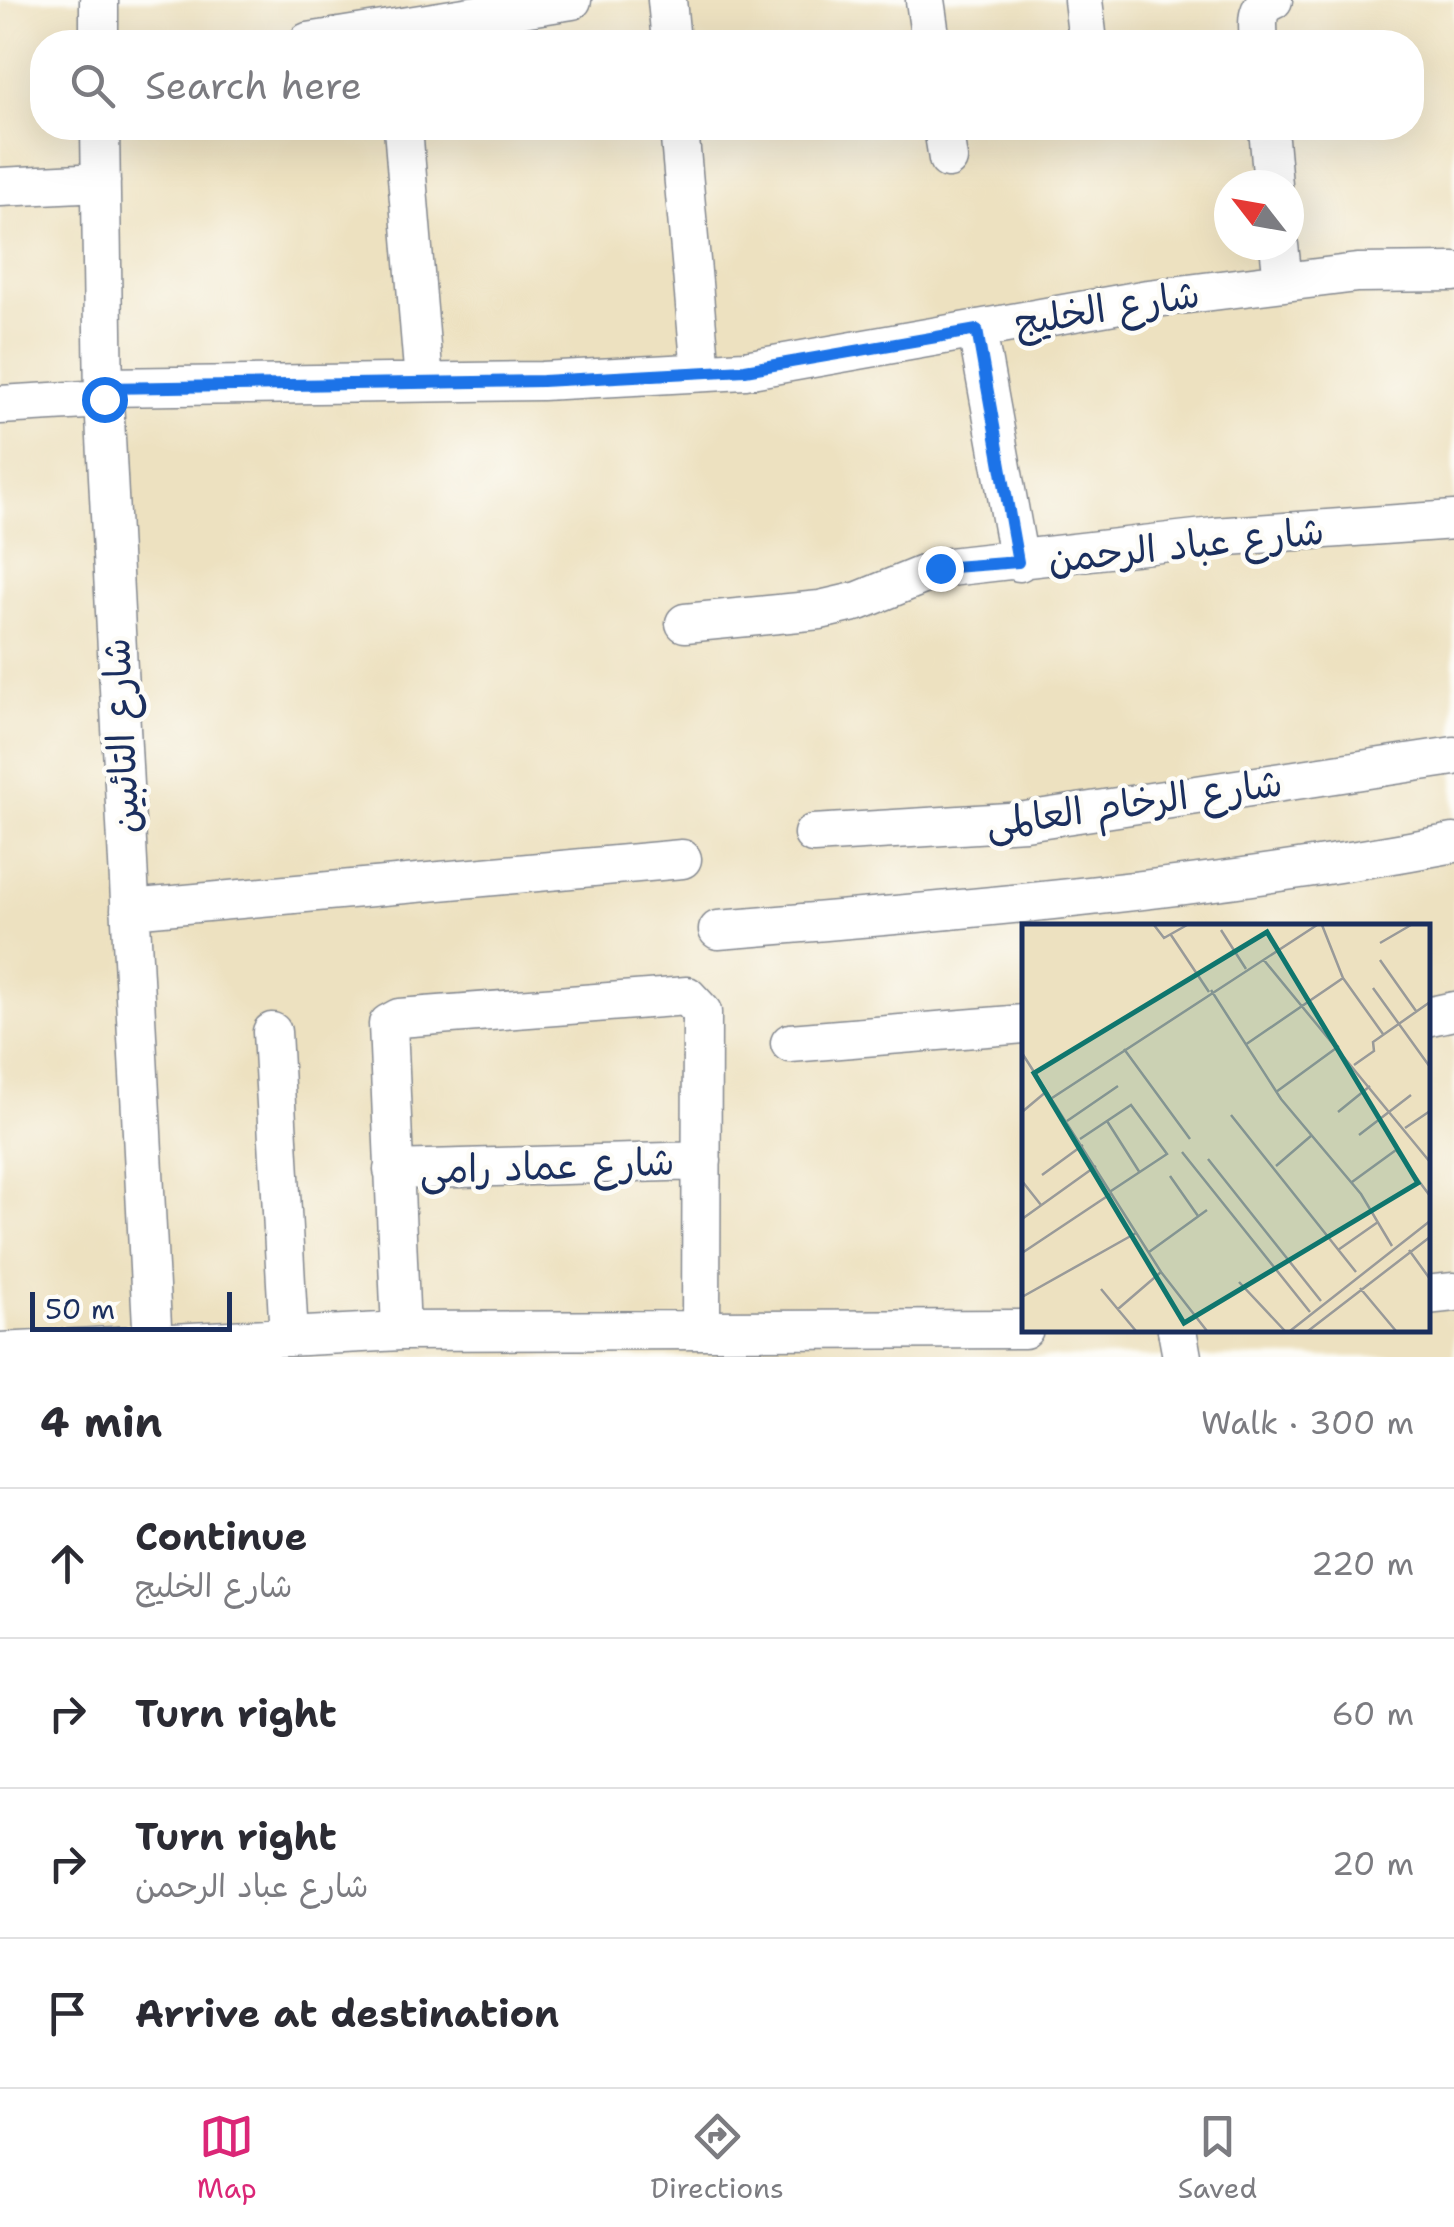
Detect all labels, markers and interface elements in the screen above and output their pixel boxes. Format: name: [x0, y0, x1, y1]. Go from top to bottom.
search box: [30, 30, 1424, 140]
icon: search: [65, 58, 120, 113]
text: Search here: [145, 60, 362, 111]
north arrow: [1214, 170, 1304, 260]
street label: شارع الخليج: [1011, 268, 1204, 349]
route start: [82, 377, 128, 423]
street label: شارع عباد الرحمن: [1045, 505, 1327, 586]
route end: [918, 546, 964, 592]
street label: شارع التائبين: [90, 637, 153, 835]
street label: شارع الرخام العالمى: [982, 756, 1286, 853]
inset map: [1022, 924, 1429, 1332]
street label: شارع عماد رامى: [419, 1136, 675, 1197]
scale bar: [30, 1287, 232, 1332]
text: 50 m: [45, 1290, 115, 1328]
text: 4 min: [40, 1394, 162, 1450]
text: Walk · 300 m: [1201, 1401, 1414, 1444]
text: Continue: [135, 1511, 307, 1562]
icon: ahead: [40, 1536, 95, 1591]
text: 220 m: [1311, 1542, 1414, 1585]
text: شارع الخليج: [135, 1564, 292, 1607]
icon: right: [40, 1686, 95, 1741]
text: Turn right: [135, 1688, 337, 1739]
text: 60 m: [1332, 1692, 1414, 1735]
text: Turn right: [135, 1811, 337, 1862]
icon: right: [40, 1836, 95, 1891]
text: 20 m: [1332, 1842, 1414, 1885]
text: شارع عباد الرحمن: [135, 1864, 368, 1907]
icon: arrive: [40, 1986, 95, 2041]
text: Arrive at destination: [135, 1988, 559, 2039]
tab: Map: [197, 2109, 257, 2207]
tab: Directions: [650, 2109, 784, 2207]
tab: Saved: [1178, 2109, 1257, 2207]

